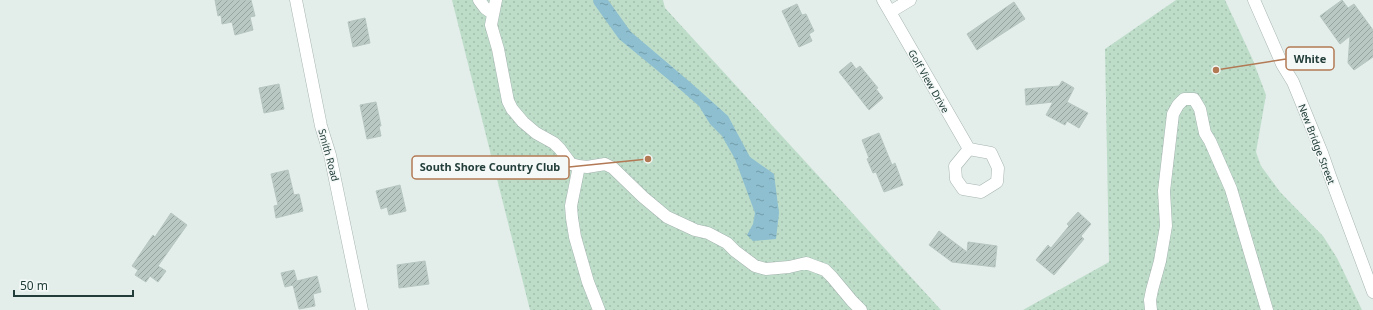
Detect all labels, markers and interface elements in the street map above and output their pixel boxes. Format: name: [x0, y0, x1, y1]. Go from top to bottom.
street label: Golf View Drive: [905, 47, 953, 116]
callout: White: [1286, 47, 1334, 70]
text: White: [1294, 51, 1327, 66]
street label: New Bridge Street: [1295, 102, 1339, 187]
street label: Smith Road: [315, 127, 343, 183]
callout: South Shore Country Club: [412, 156, 569, 179]
text: South Shore Country Club: [420, 159, 560, 174]
scale bar: [14, 272, 133, 298]
text: 50 m: [20, 277, 48, 294]

